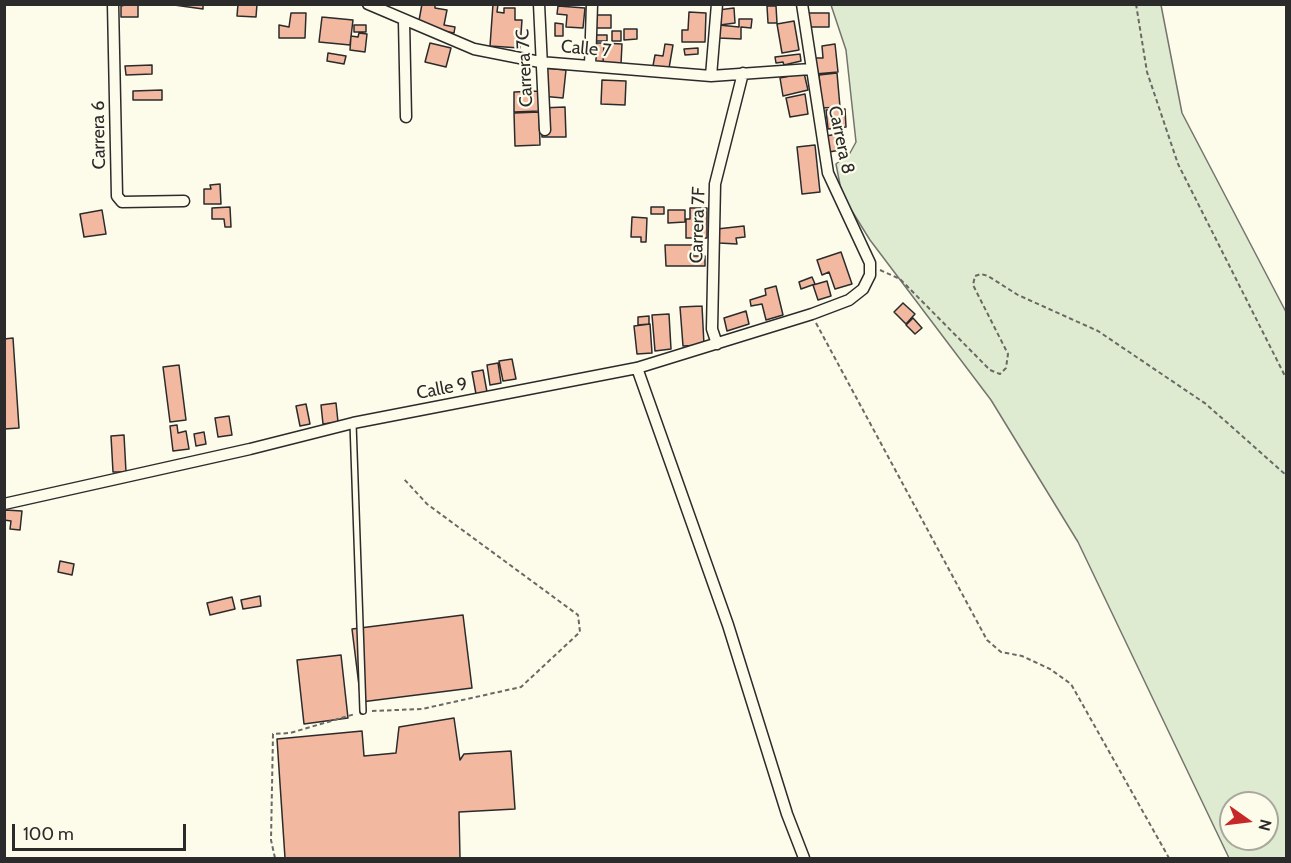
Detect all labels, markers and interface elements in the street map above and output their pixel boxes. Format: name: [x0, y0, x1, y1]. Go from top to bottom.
street label: Carrera 7C: [512, 28, 538, 108]
street label: Calle 7: [560, 36, 612, 62]
street label: Carrera 6: [88, 101, 110, 169]
street label: Carrera 8: [823, 104, 859, 176]
street label: Carrera 7F: [686, 186, 710, 264]
street label: Calle 9: [415, 373, 469, 405]
north arrow: [1219, 791, 1279, 851]
scale bar: [15, 812, 189, 850]
text: N: [1254, 817, 1276, 833]
text: 100 m: [23, 823, 74, 845]

